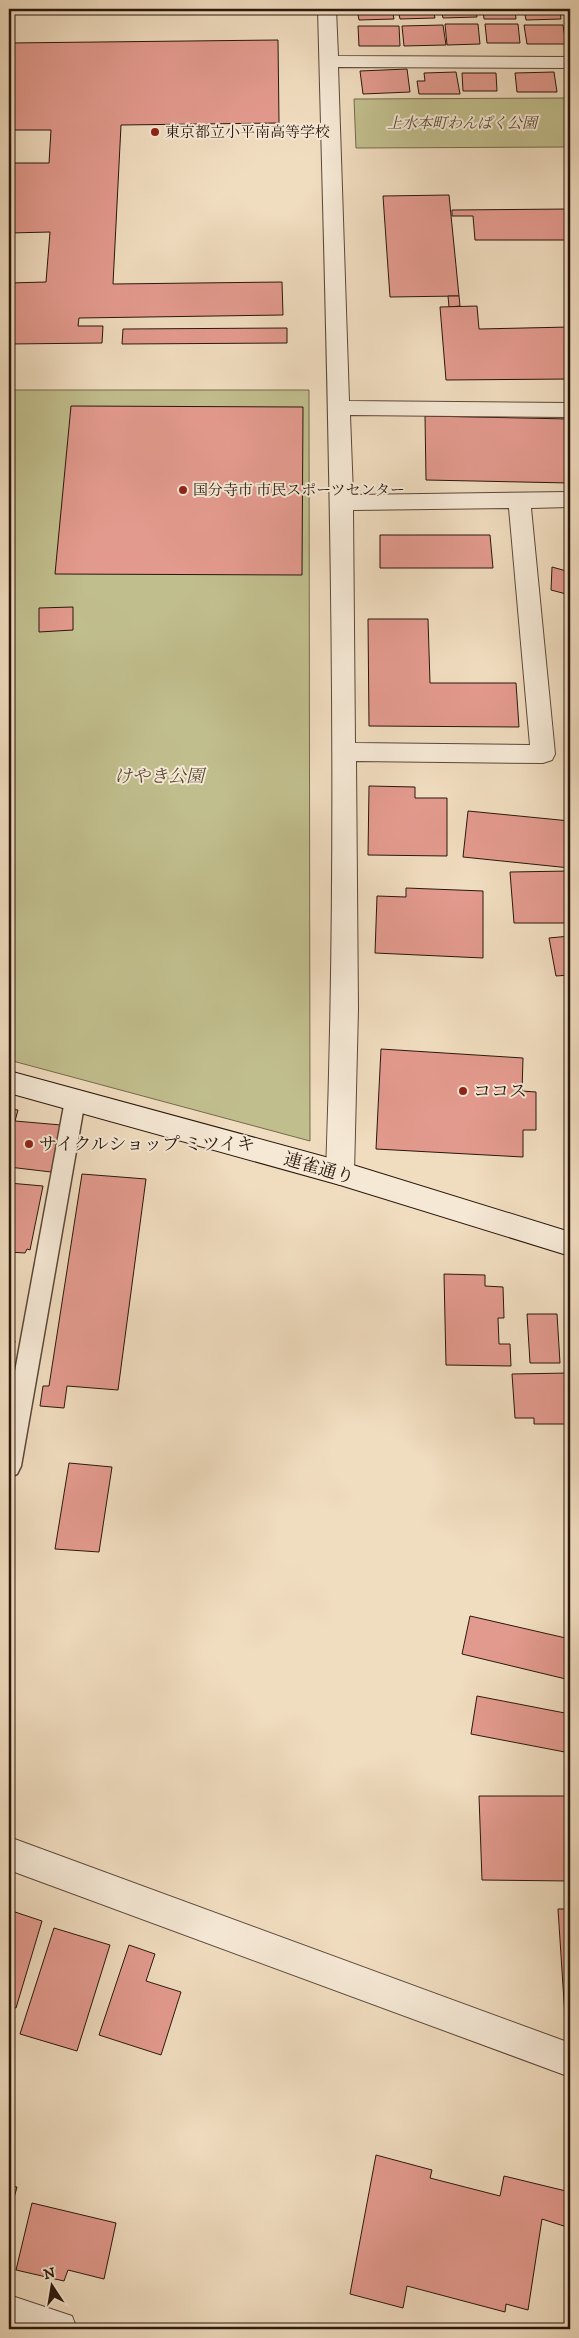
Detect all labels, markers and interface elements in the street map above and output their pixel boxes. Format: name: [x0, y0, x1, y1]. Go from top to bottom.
park label: 上水本町わんぱく公園: [387, 114, 540, 133]
place label: 東京都立小平南高等学校: [165, 123, 330, 142]
marker: 東京都立小平南高等学校: [149, 126, 161, 138]
place label: 国分寺市 市民スポーツセンター: [193, 481, 405, 500]
marker: 国分寺市 市民スポーツセンター: [177, 484, 189, 496]
park label: けやき公園: [114, 766, 207, 788]
place label: ココス: [473, 1081, 527, 1103]
marker: ココス: [457, 1085, 469, 1097]
place label: サイクルショップ ミツイキ: [39, 1134, 255, 1156]
marker: サイクルショップ ミツイキ: [23, 1138, 35, 1150]
street label: 連雀通り: [281, 1148, 356, 1189]
north arrow: [28, 2260, 78, 2310]
text: N: [42, 2264, 57, 2284]

